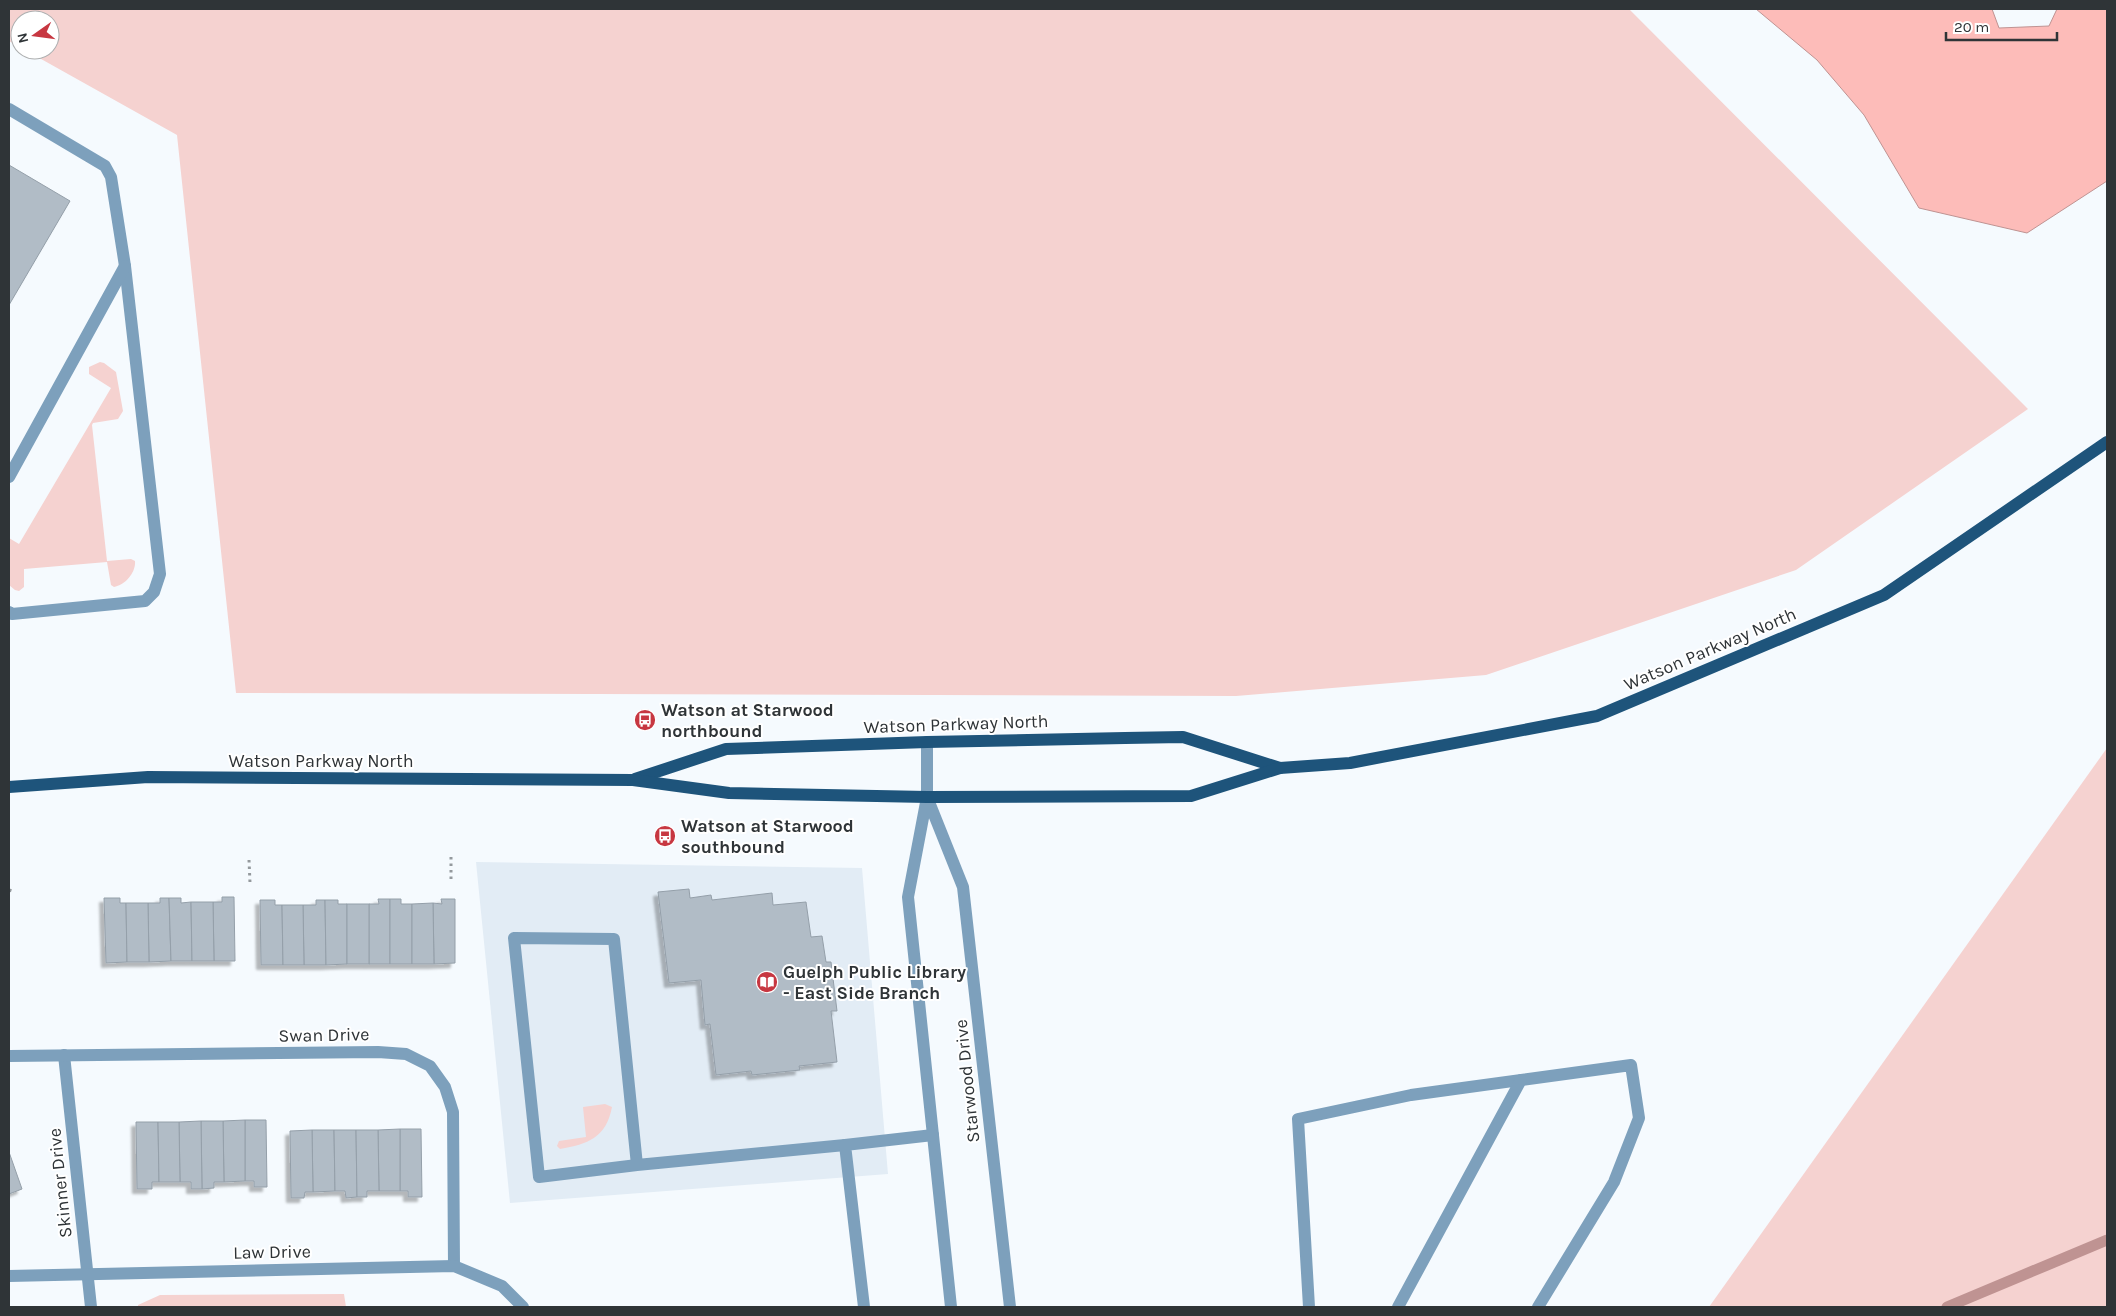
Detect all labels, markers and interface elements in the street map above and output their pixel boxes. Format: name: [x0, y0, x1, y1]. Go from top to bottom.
north arrow: [10, 10, 60, 60]
scale bar: [1946, 10, 2057, 42]
text: 20 m: [1954, 18, 1989, 36]
text: N: [13, 31, 32, 45]
street label: Watson Parkway North: [1621, 603, 1799, 695]
place label: Watson at Starwood northbound: [661, 699, 834, 742]
bus stop icon: Watson at Starwood northbound: [633, 708, 657, 732]
street label: Watson Parkway North: [863, 710, 1049, 738]
street label: Watson Parkway North: [228, 750, 414, 772]
place label: Watson at Starwood southbound: [681, 815, 854, 858]
bus stop icon: Watson at Starwood southbound: [653, 824, 677, 848]
place label: Guelph Public Library - East Side Branch: [783, 961, 966, 1004]
library icon: Guelph Public Library - East Side Branch: [755, 970, 779, 994]
street label: Starwood Drive: [950, 1018, 984, 1144]
street label: Swan Drive: [278, 1023, 370, 1047]
street label: Skinner Drive: [43, 1127, 77, 1239]
street label: Law Drive: [233, 1240, 311, 1264]

